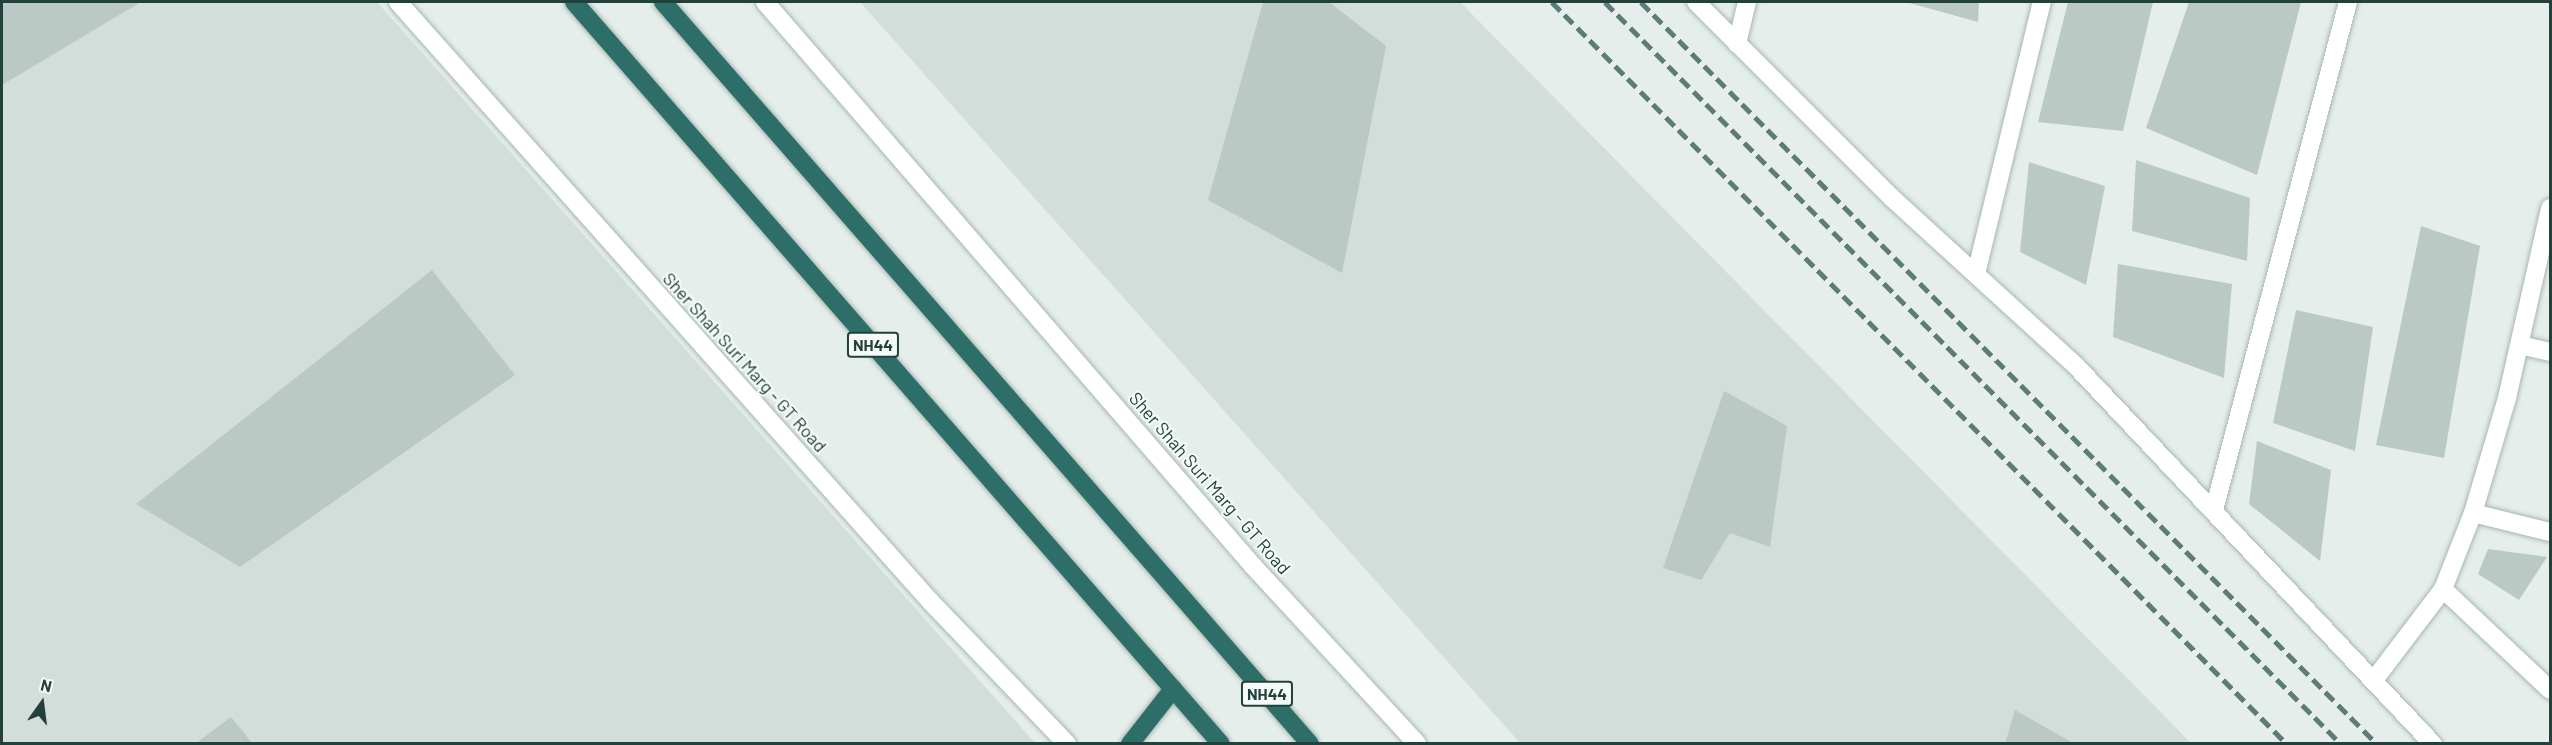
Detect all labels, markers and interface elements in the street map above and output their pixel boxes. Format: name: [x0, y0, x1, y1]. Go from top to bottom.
street label: Sher Shah Suri Marg - GT Road: [659, 268, 831, 456]
road number: NH44: [846, 332, 900, 358]
street label: Sher Shah Suri Marg - GT Road: [1125, 388, 1295, 578]
north arrow: [12, 673, 72, 733]
text: N: [39, 675, 54, 696]
road number: NH44: [1240, 681, 1294, 707]

